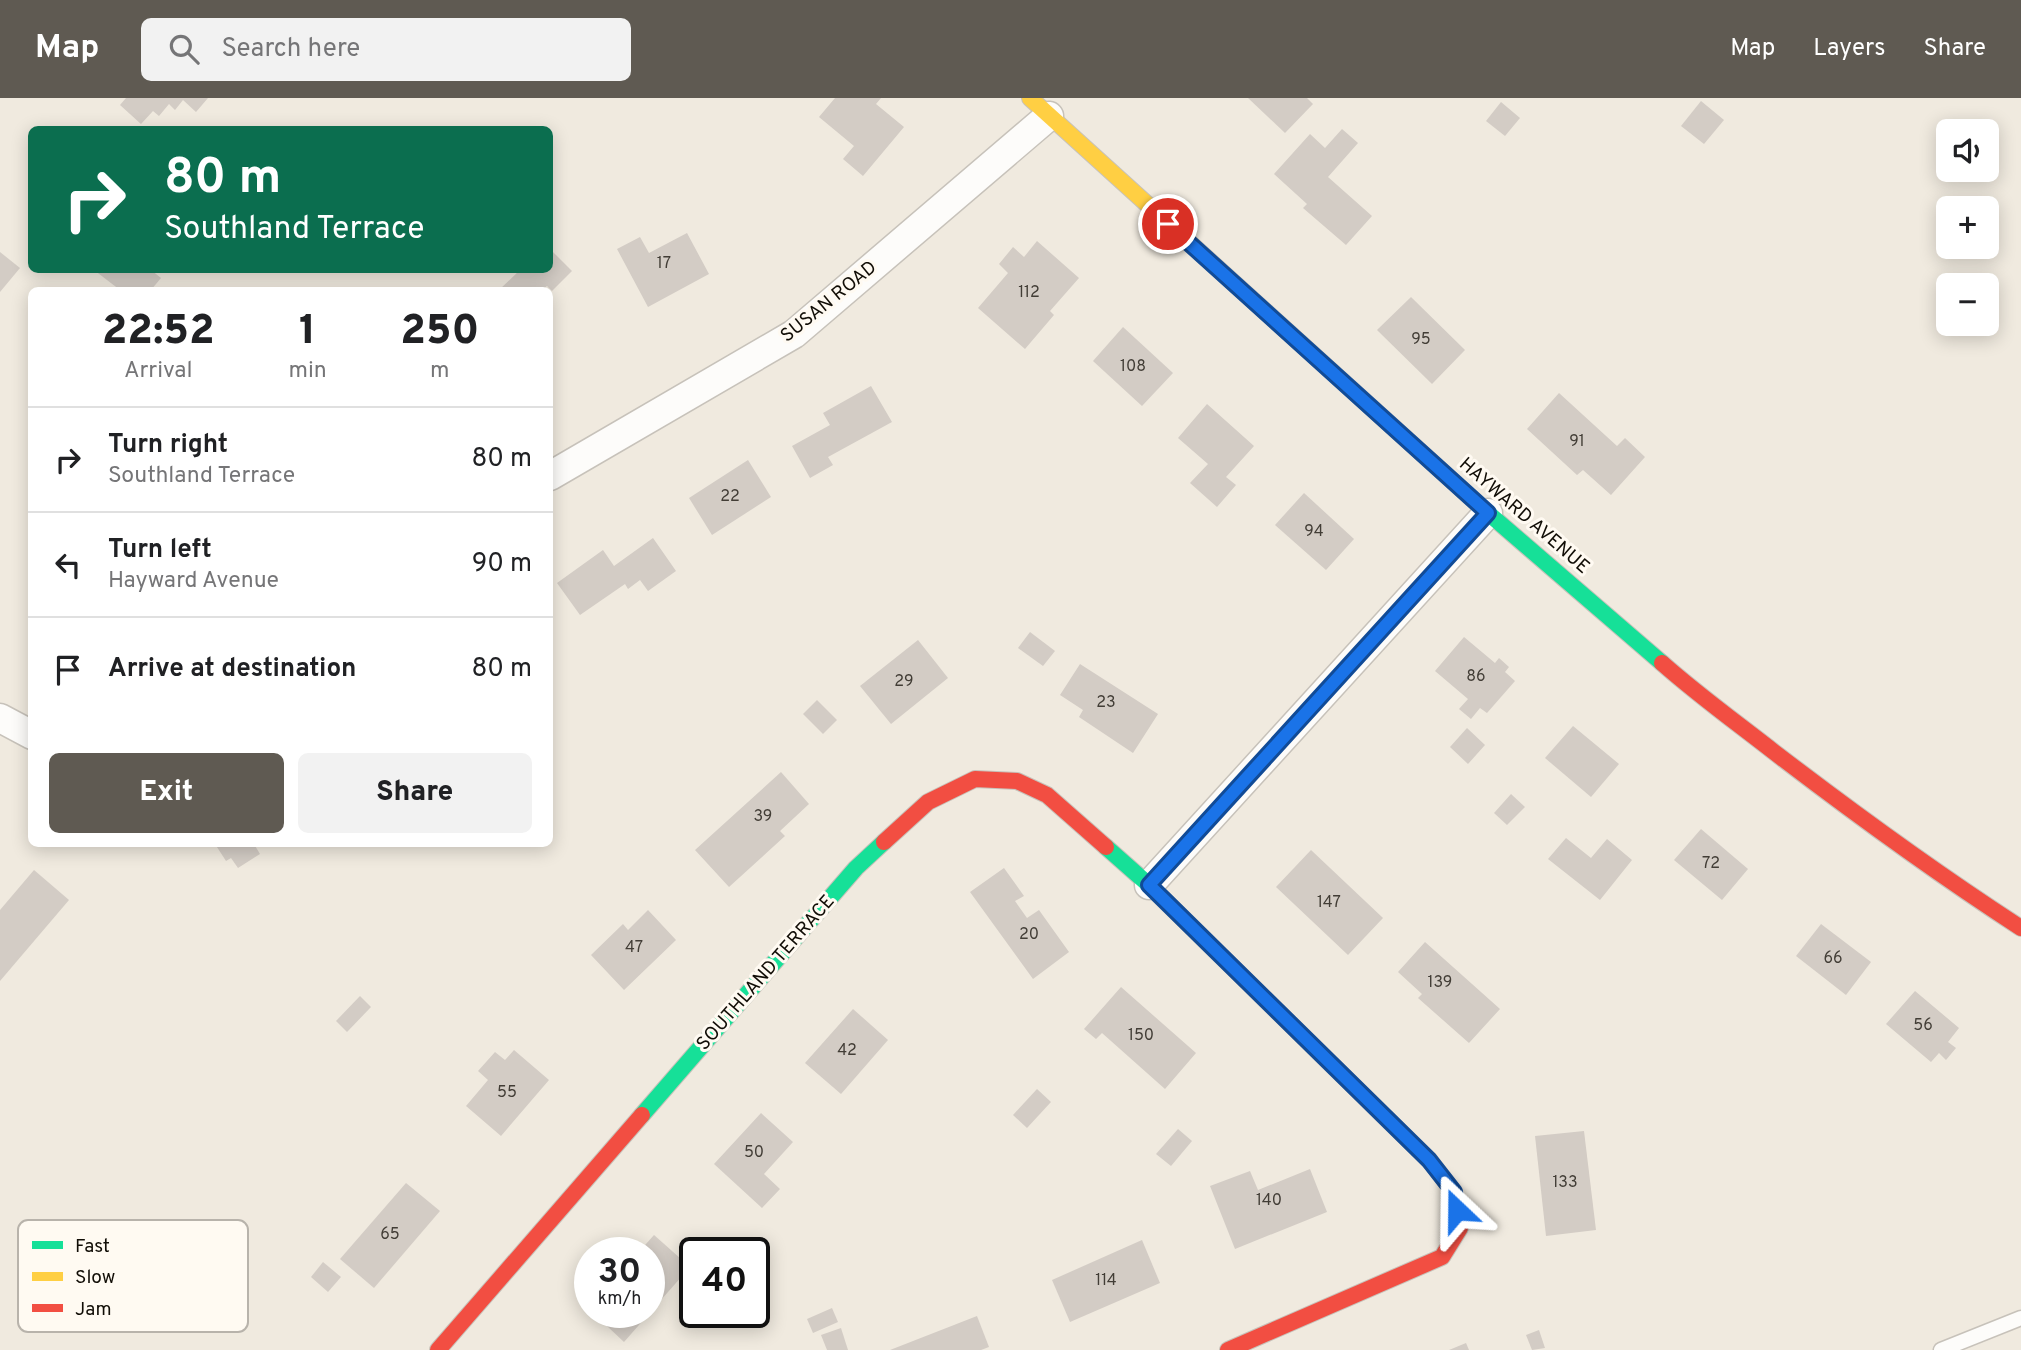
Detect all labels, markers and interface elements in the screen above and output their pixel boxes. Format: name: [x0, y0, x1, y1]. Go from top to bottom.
search box: [141, 18, 631, 81]
text: Map: [35, 28, 99, 70]
icon: search: [165, 30, 203, 68]
text: Search here: [221, 33, 360, 66]
text: Map: [1730, 34, 1775, 64]
text: Layers: [1813, 34, 1885, 64]
text: Share: [1923, 34, 1986, 64]
map controls: [1936, 119, 1999, 336]
button: sound: [1936, 119, 1999, 182]
text: 80 m: [164, 149, 281, 211]
icon: right: [49, 154, 140, 245]
pin: [1138, 194, 1198, 254]
button: +: [1936, 196, 1999, 259]
icon: arrive: [1149, 205, 1187, 243]
text: Southland Terrace: [164, 210, 424, 250]
house number: 17: [657, 254, 671, 274]
street label: SUSAN ROAD: [776, 256, 882, 348]
button: −: [1936, 273, 1999, 336]
house number: 112: [1018, 283, 1040, 303]
text: 22:52: [102, 306, 215, 359]
text: 1: [299, 306, 316, 359]
text: 250: [400, 306, 479, 359]
house number: 95: [1411, 330, 1431, 350]
text: Arrival: [124, 357, 192, 386]
text: min: [288, 357, 327, 386]
text: m: [430, 357, 450, 386]
house number: 108: [1120, 357, 1146, 377]
text: Turn right: [108, 429, 228, 462]
house number: 91: [1569, 432, 1585, 452]
icon: right: [49, 441, 87, 479]
text: 80 m: [472, 443, 532, 476]
street label: HAYWARD AVENUE: [1454, 453, 1594, 579]
text: Southland Terrace: [108, 462, 295, 491]
house number: 22: [720, 487, 740, 507]
house number: 94: [1304, 522, 1324, 542]
text: Turn left: [108, 534, 212, 567]
icon: left: [49, 546, 87, 584]
text: 90 m: [472, 548, 532, 581]
text: Hayward Avenue: [108, 567, 279, 596]
icon: arrive: [49, 651, 87, 689]
text: Arrive at destination: [108, 653, 356, 686]
text: 80 m: [472, 653, 532, 686]
house number: 86: [1466, 667, 1486, 687]
house number: 29: [894, 672, 914, 692]
house number: 23: [1096, 693, 1116, 713]
button: Exit: [49, 753, 284, 833]
button: Share: [298, 753, 532, 833]
house number: 39: [754, 807, 772, 827]
house number: 72: [1702, 854, 1720, 874]
street label: SOUTHLAND TERRACE: [692, 890, 840, 1056]
house number: 147: [1317, 893, 1341, 913]
house number: 20: [1019, 925, 1039, 945]
house number: 47: [625, 938, 643, 958]
house number: 66: [1823, 949, 1843, 969]
house number: 139: [1428, 973, 1452, 993]
house number: 56: [1913, 1016, 1933, 1036]
house number: 150: [1128, 1026, 1154, 1046]
house number: 42: [837, 1041, 857, 1061]
house number: 55: [497, 1083, 517, 1103]
house number: 50: [744, 1143, 764, 1163]
position arrow: [1420, 1173, 1494, 1247]
house number: 133: [1552, 1173, 1578, 1193]
house number: 140: [1256, 1191, 1282, 1211]
legend: [18, 1220, 248, 1332]
house number: 65: [380, 1225, 400, 1245]
text: Fast: [75, 1235, 110, 1259]
speed limit sign: 40: [679, 1237, 770, 1328]
text: 30: [598, 1251, 641, 1295]
text: Slow: [75, 1266, 115, 1290]
house number: 114: [1095, 1271, 1117, 1291]
text: km/h: [598, 1288, 641, 1311]
text: Jam: [75, 1298, 112, 1322]

